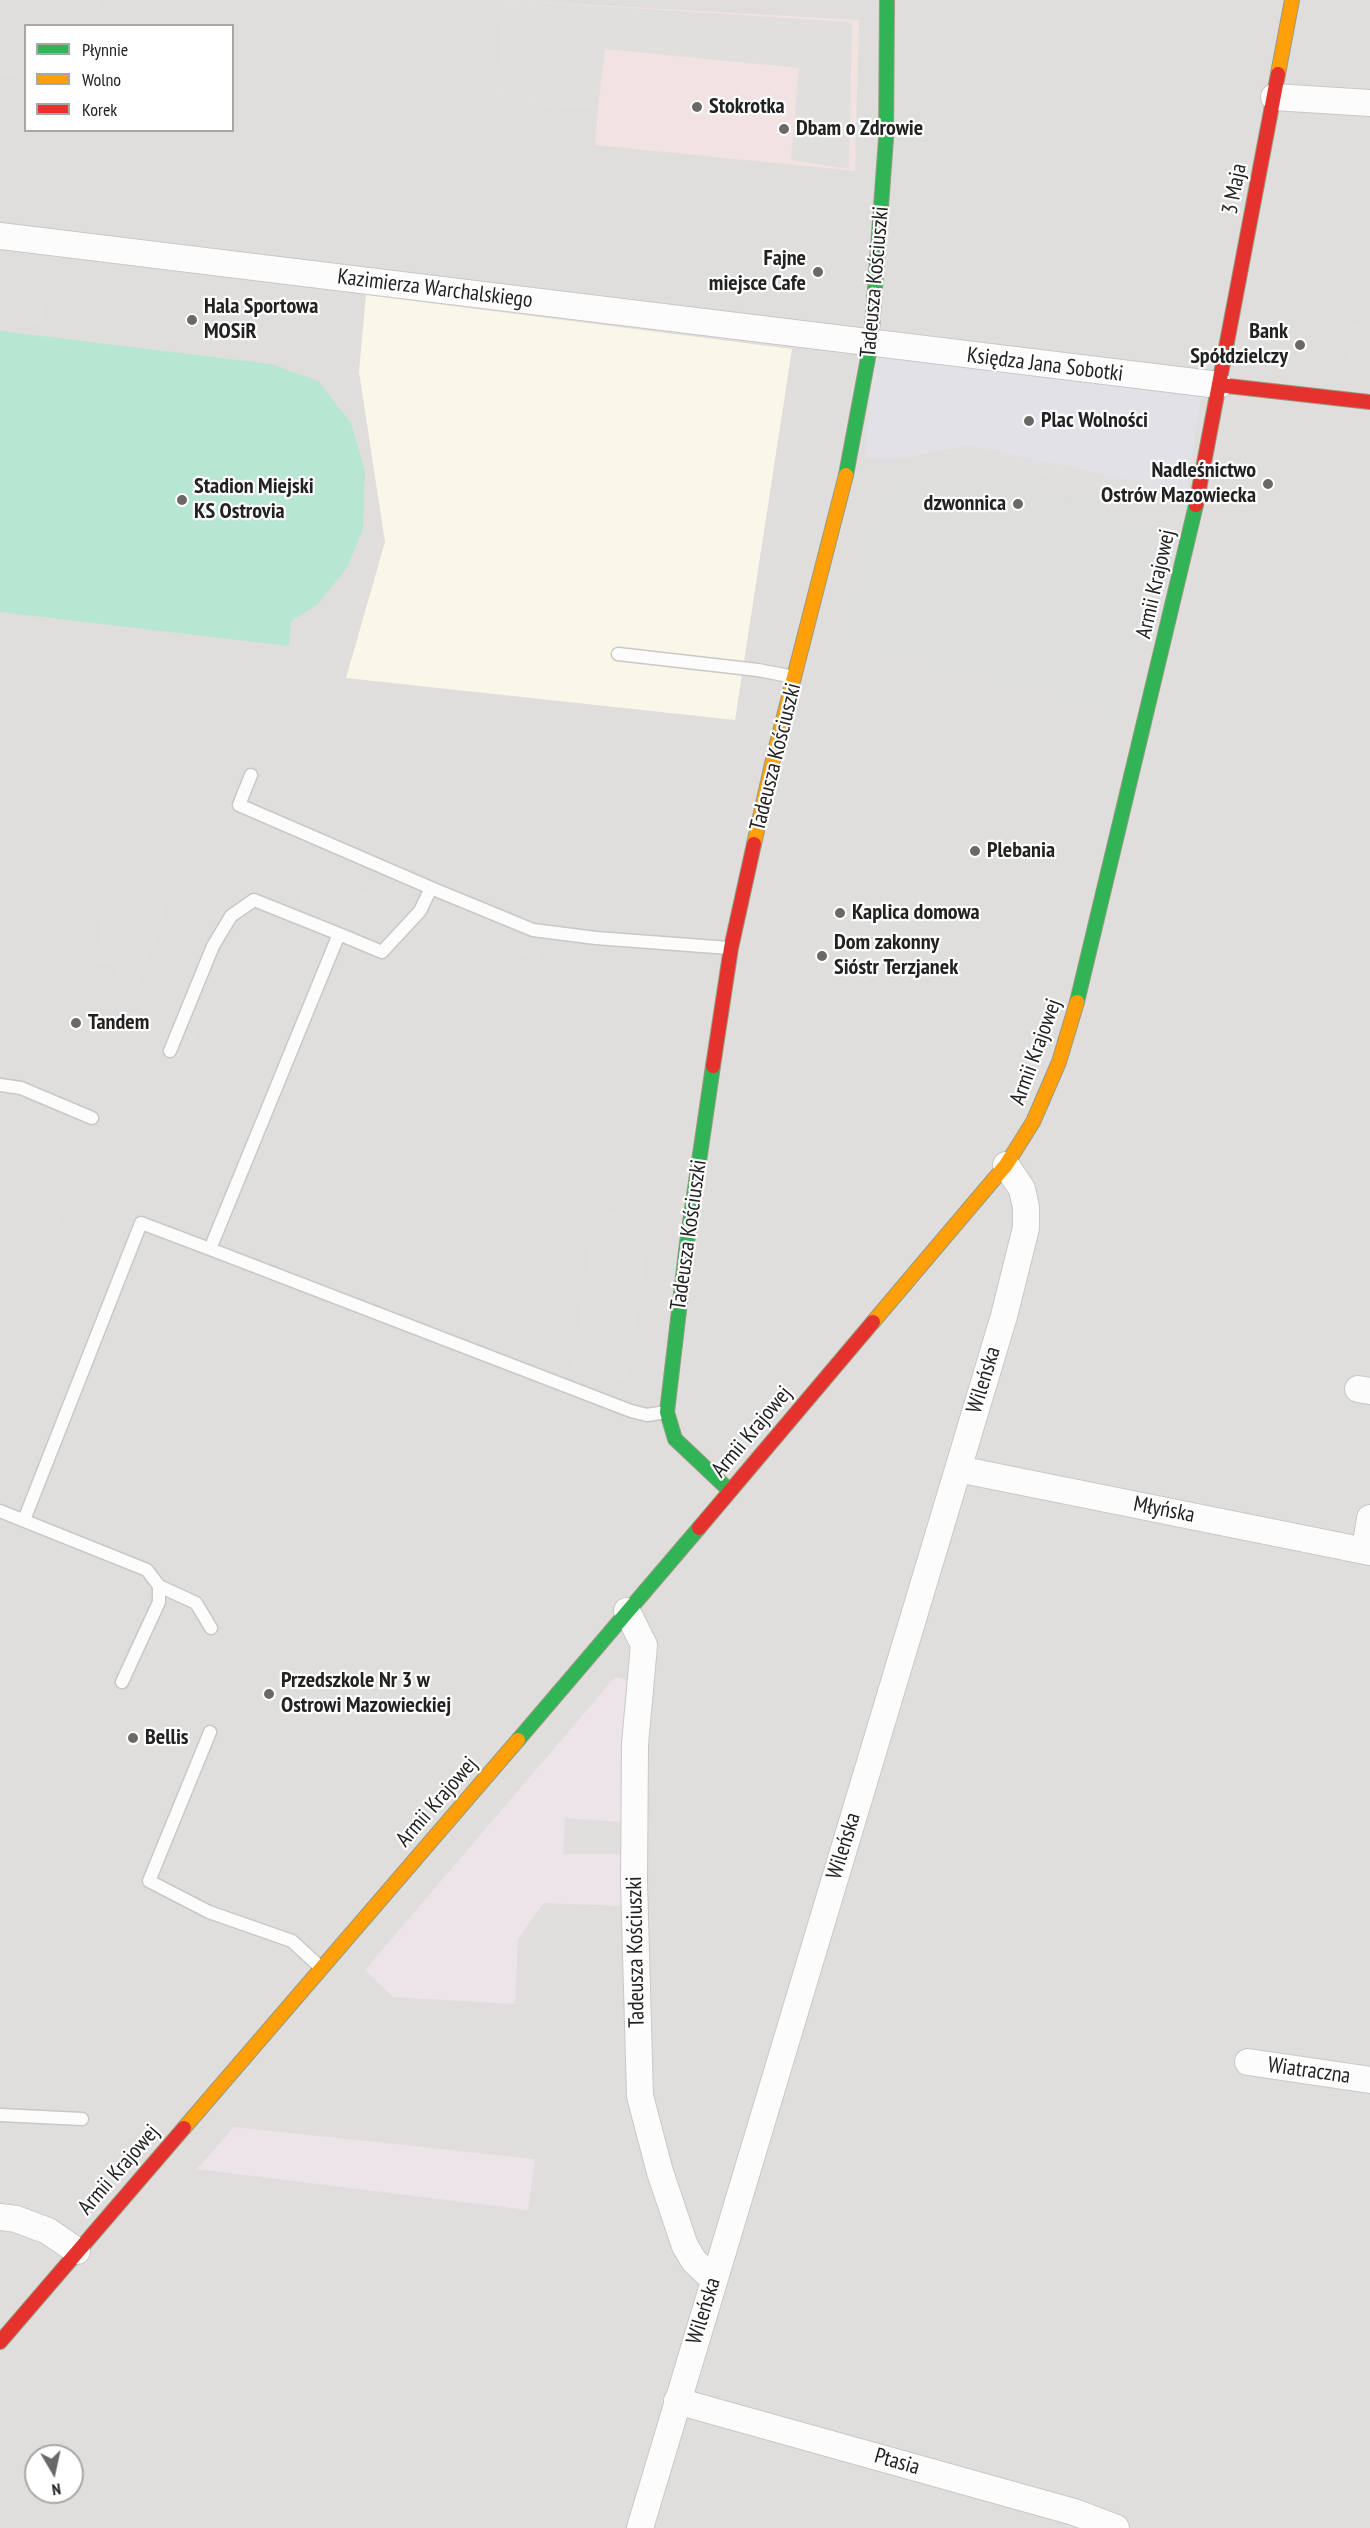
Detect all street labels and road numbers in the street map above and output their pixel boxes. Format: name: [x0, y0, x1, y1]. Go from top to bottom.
street label: 3 Maja: [1217, 161, 1253, 217]
street label: Tadeusza Kościuszki: [855, 205, 895, 359]
street label: Kazimierza Warchalskiego: [336, 264, 534, 314]
street label: Księdza Jana Sobotki: [965, 342, 1125, 388]
street label: Armii Krajowej: [1131, 527, 1181, 641]
street label: Tadeusza Kościuszki: [745, 680, 807, 834]
street label: Armii Krajowej: [1005, 995, 1067, 1109]
street label: Tadeusza Kościuszki: [665, 1158, 713, 1312]
street label: Wileńska: [961, 1344, 1007, 1416]
street label: Armii Krajowej: [706, 1381, 798, 1483]
street label: Młyńska: [1131, 1491, 1197, 1529]
street label: Armii Krajowej: [391, 1752, 483, 1852]
street label: Wileńska: [821, 1810, 867, 1882]
street label: Tadeusza Kościuszki: [621, 1876, 651, 2028]
street label: Wiatraczna: [1266, 2052, 1352, 2090]
street label: Armii Krajowej: [73, 2120, 165, 2220]
street label: Wileńska: [681, 2275, 727, 2347]
street label: Ptasia: [871, 2443, 923, 2481]

